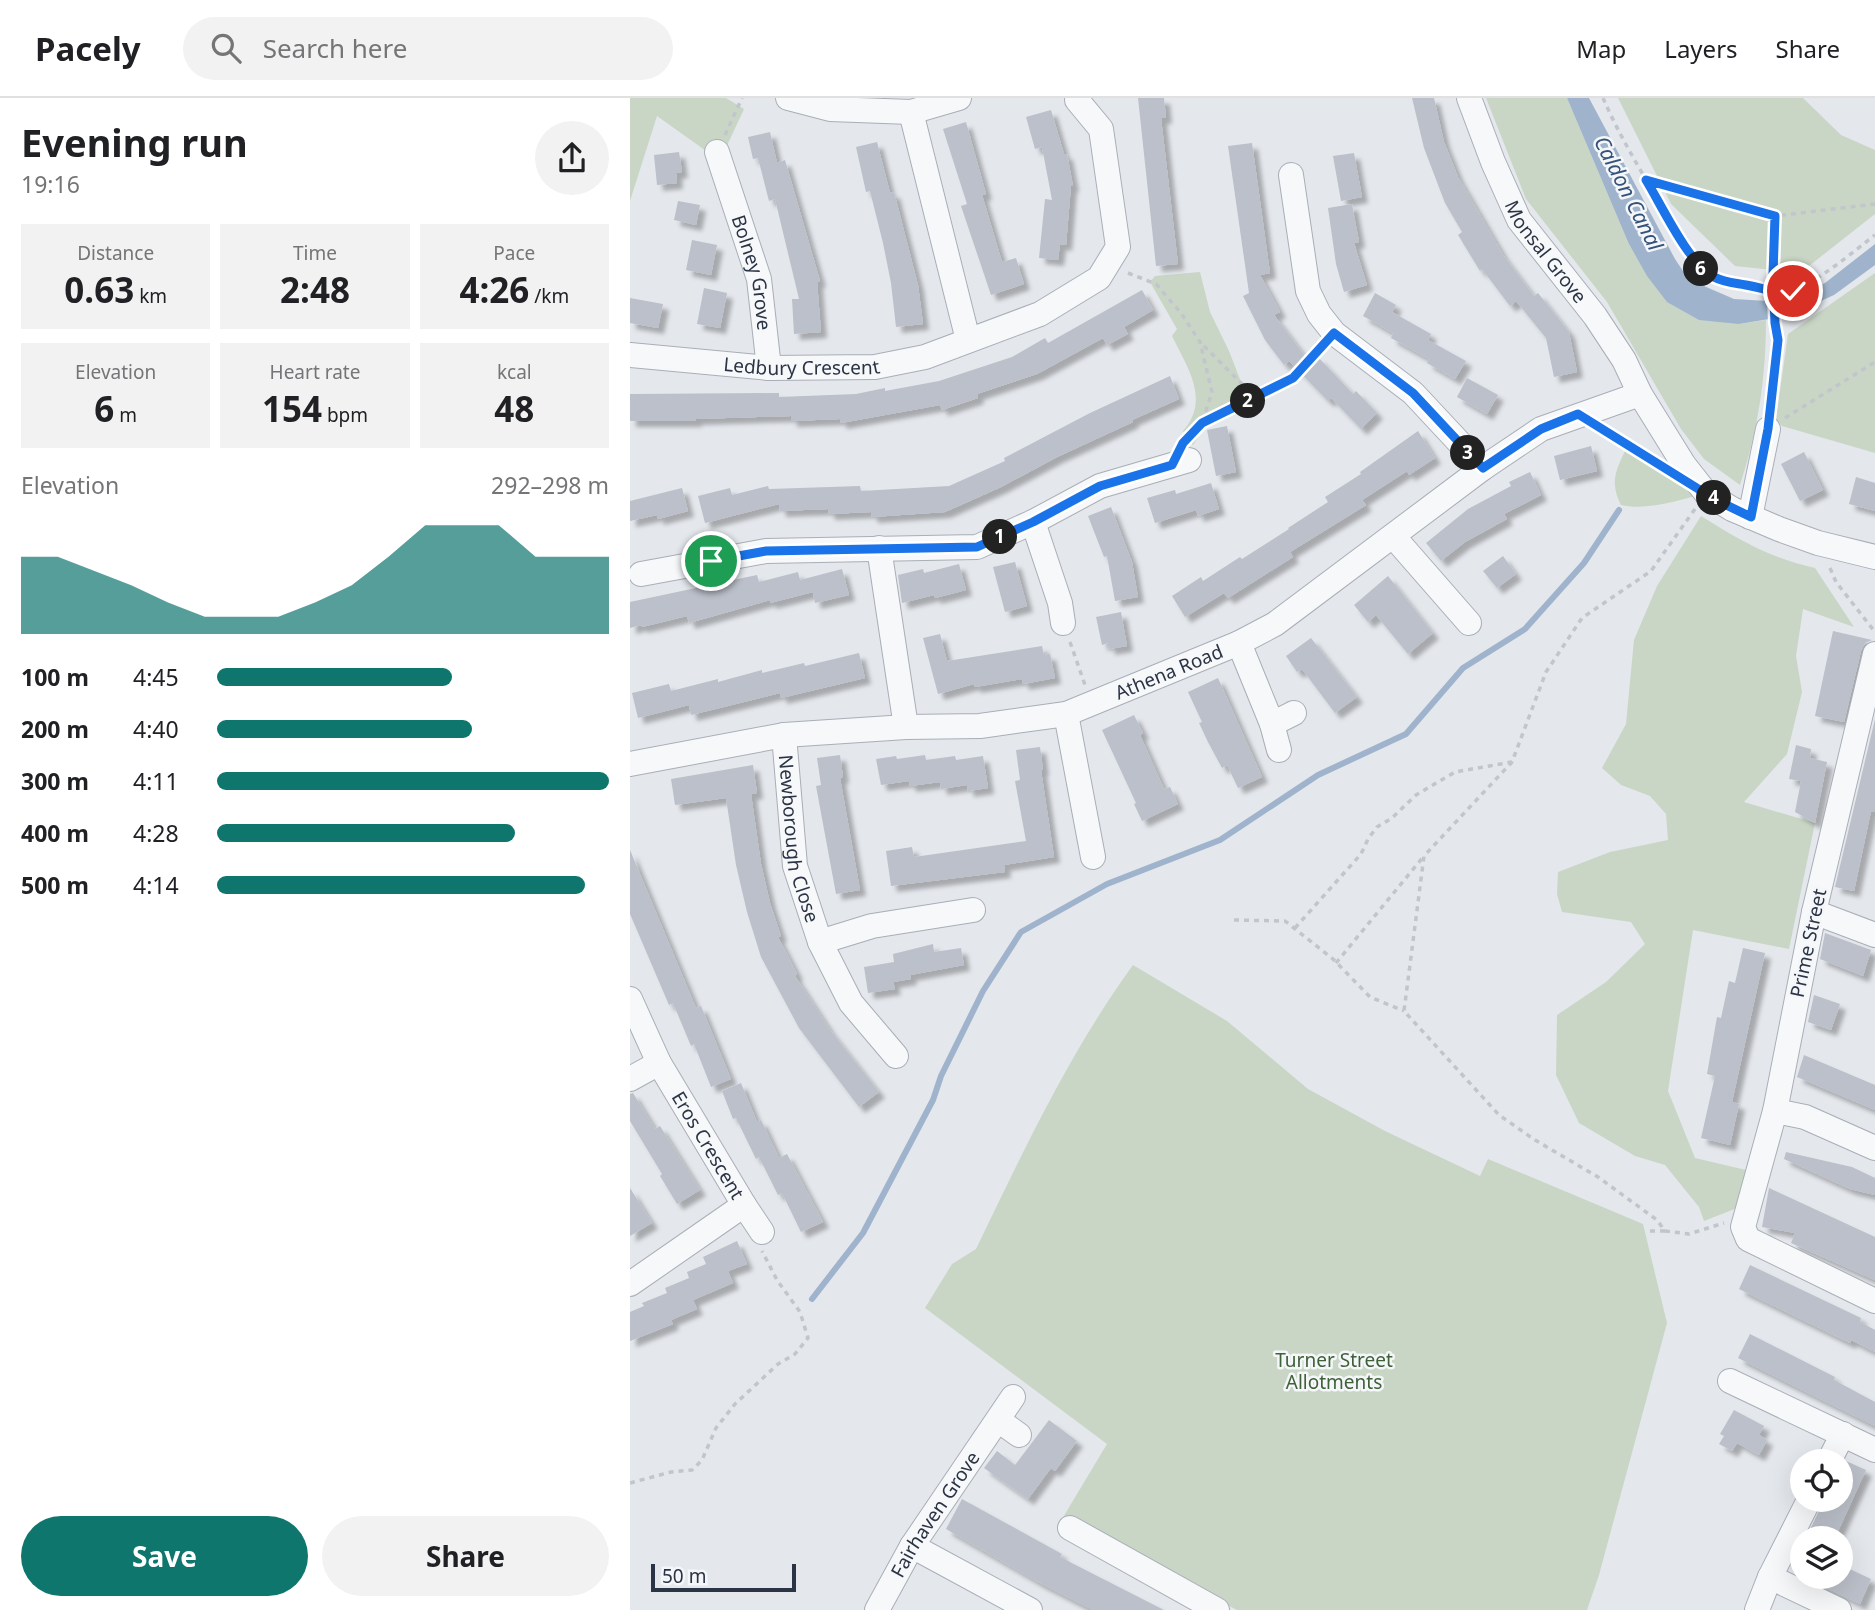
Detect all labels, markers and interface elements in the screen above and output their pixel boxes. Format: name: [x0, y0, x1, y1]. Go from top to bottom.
search box: [183, 17, 673, 80]
text: Pacely: [35, 26, 141, 71]
icon: search: [207, 29, 245, 67]
text: Search here: [263, 30, 407, 66]
text: Map: [1576, 32, 1626, 65]
text: Layers: [1664, 32, 1738, 65]
text: Share: [1776, 32, 1840, 65]
text: Evening run: [21, 116, 248, 168]
button: share: [535, 121, 609, 195]
water label: Caldon Canal: [1588, 131, 1670, 256]
text: 19:16: [21, 168, 80, 200]
street label: Monsal Grove: [1499, 196, 1593, 308]
street label: Bolney Grove: [726, 211, 778, 332]
text: Distance: [77, 240, 154, 266]
text: Time: [293, 240, 337, 266]
text: Pace: [493, 240, 535, 266]
pin: 6: [1684, 252, 1718, 286]
text: 6: [1695, 255, 1706, 281]
pin: [1763, 261, 1823, 321]
text: 0.63: [64, 266, 134, 313]
text: 2:48: [280, 266, 350, 313]
text: 4:26: [459, 266, 529, 313]
icon: check: [1774, 272, 1812, 310]
text: km: [134, 283, 167, 309]
text: /km: [529, 283, 569, 309]
street label: Ledbury Crescent: [722, 351, 882, 381]
text: Elevation: [75, 359, 156, 385]
text: Heart rate: [270, 359, 360, 385]
text: kcal: [497, 359, 532, 385]
pin: 2: [1230, 384, 1266, 418]
text: 6: [94, 385, 114, 432]
text: 154: [262, 385, 322, 432]
text: 48: [494, 385, 534, 432]
text: 2: [1242, 387, 1253, 413]
text: m: [114, 402, 137, 428]
text: bpm: [322, 402, 368, 428]
pin: 3: [1450, 436, 1486, 470]
text: 3: [1462, 439, 1473, 465]
text: Elevation: [21, 469, 119, 501]
text: 292–298 m: [491, 469, 609, 501]
pin: 4: [1696, 480, 1732, 516]
text: 4: [1708, 484, 1719, 510]
pin: 1: [982, 520, 1018, 555]
text: 1: [994, 523, 1005, 549]
pin: [681, 531, 741, 591]
icon: arrive: [692, 542, 730, 580]
street label: Athena Road: [1111, 638, 1227, 706]
text: 100 m: [21, 661, 89, 693]
text: 4:45: [133, 661, 179, 693]
text: 200 m: [21, 713, 89, 745]
text: 4:40: [133, 713, 179, 745]
street label: Newborough Close: [773, 754, 826, 926]
text: 300 m: [21, 765, 89, 797]
text: 4:11: [133, 765, 179, 797]
text: 400 m: [21, 817, 89, 849]
text: 4:28: [133, 817, 179, 849]
text: 500 m: [21, 869, 89, 901]
text: 4:14: [133, 869, 179, 901]
street label: Prime Street: [1784, 886, 1832, 1000]
street label: Eros Crescent: [666, 1086, 751, 1204]
park label: Turner Street Allotments: [1275, 1347, 1393, 1395]
street label: Fairhaven Grove: [884, 1446, 986, 1582]
map controls: [1790, 1449, 1853, 1589]
button: locate: [1790, 1449, 1853, 1512]
button: Save: [21, 1516, 308, 1596]
button: Share: [322, 1516, 609, 1596]
button: layers: [1790, 1526, 1853, 1589]
scale bar: [651, 1561, 796, 1593]
text: 50 m: [662, 1563, 706, 1589]

